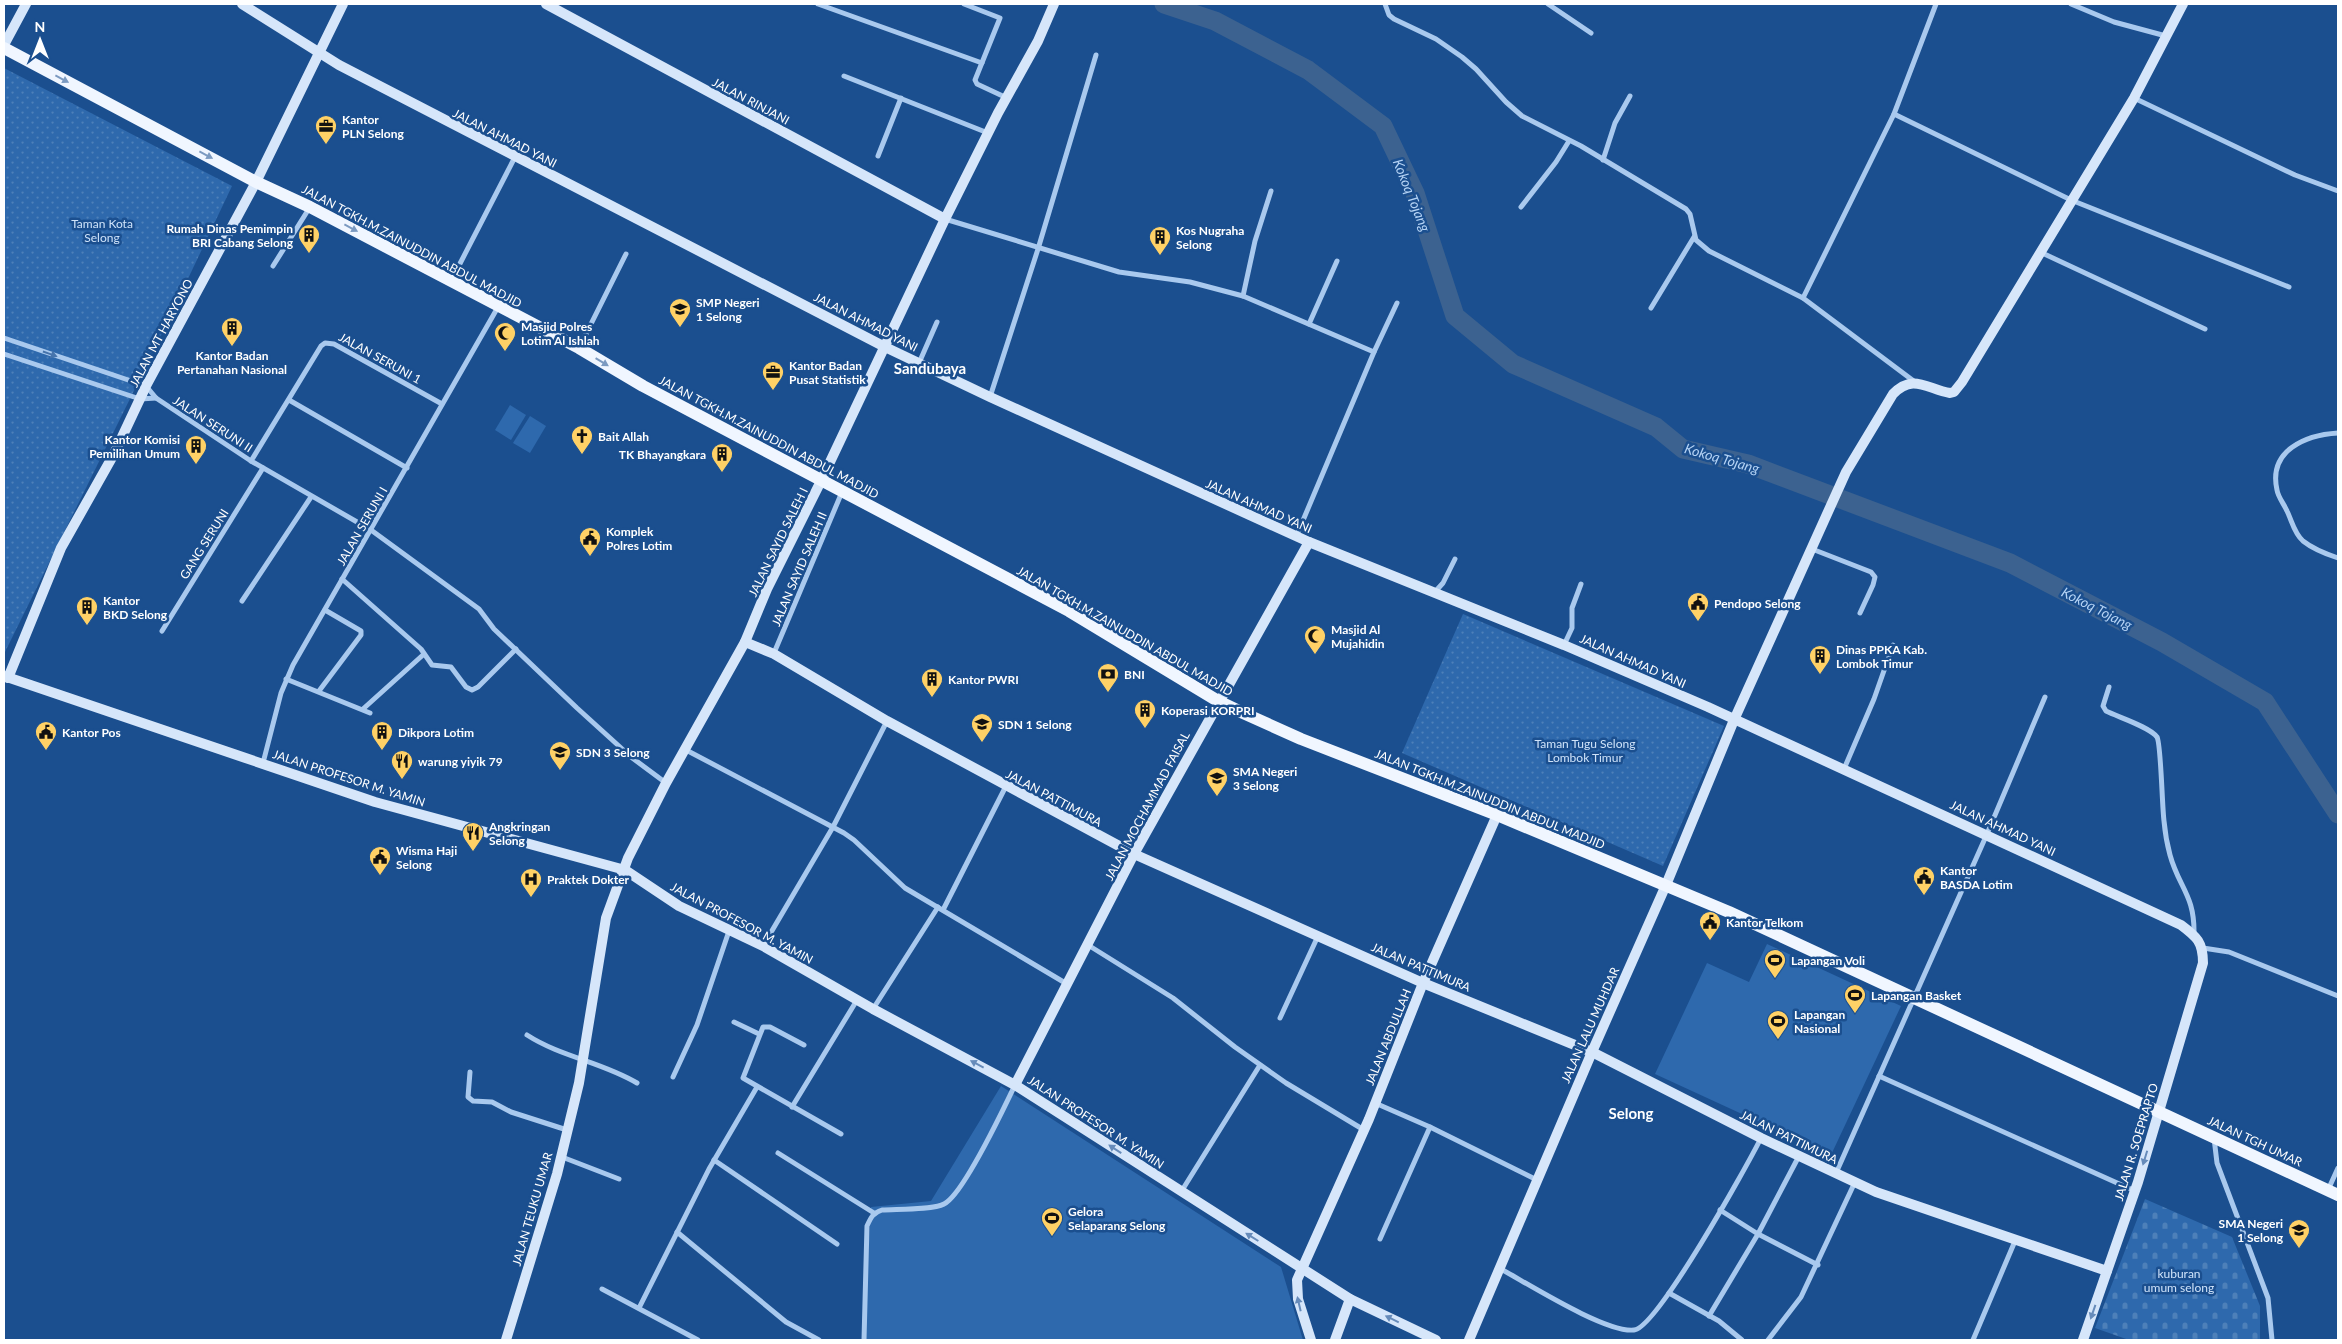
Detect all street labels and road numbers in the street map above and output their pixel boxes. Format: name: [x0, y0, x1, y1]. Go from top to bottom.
street label: JALAN RINJANI: [710, 74, 792, 128]
street label: JALAN AHMAD YANI: [450, 105, 560, 171]
street label: JALAN TGKH.M.ZAINUDDIN ABDUL MADJID: [299, 181, 525, 311]
street label: JALAN MT HARYONO: [126, 276, 196, 390]
street label: JALAN AHMAD YANI: [811, 289, 921, 355]
street label: JALAN SERUNI 1: [336, 329, 424, 387]
street label: JALAN TGKH.M.ZAINUDDIN ABDUL MADJID: [656, 372, 882, 502]
street label: JALAN SERUNI II: [170, 393, 256, 455]
street label: JALAN AHMAD YANI: [1204, 476, 1314, 536]
street label: JALAN SERUNI I: [333, 484, 391, 568]
street label: JALAN SAYID SALEH I: [745, 485, 811, 599]
street label: GANG SERUNI: [176, 506, 232, 582]
street label: JALAN SAYID SALEH II: [768, 510, 830, 628]
street label: JALAN TGKH.M.ZAINUDDIN ABDUL MADJID: [1014, 563, 1236, 699]
street label: JALAN AHMAD YANI: [1578, 631, 1688, 691]
street label: JALAN MOCHAMMAD FAISAL: [1101, 729, 1193, 883]
street label: JALAN PROFESOR M. YAMIN: [271, 746, 427, 810]
street label: JALAN TGKH.M.ZAINUDDIN ABDUL MADJID: [1373, 746, 1607, 852]
street label: JALAN PATTIMURA: [1003, 766, 1105, 830]
street label: JALAN AHMAD YANI: [1948, 797, 2058, 859]
street label: JALAN PROFESOR M. YAMIN: [668, 879, 816, 967]
street label: JALAN PATTIMURA: [1369, 939, 1474, 995]
street label: JALAN LALU MUHDAR: [1558, 964, 1623, 1085]
street label: JALAN ABDULLAH: [1362, 987, 1414, 1087]
street label: JALAN PROFESOR M. YAMIN: [1025, 1072, 1167, 1172]
street label: JALAN R. SOEPRAPTO: [2111, 1081, 2161, 1203]
street label: JALAN PATTIMURA: [1738, 1107, 1841, 1167]
street label: JALAN TGH UMAR: [2205, 1113, 2305, 1170]
street label: JALAN TEUKU UMAR: [509, 1150, 556, 1268]

